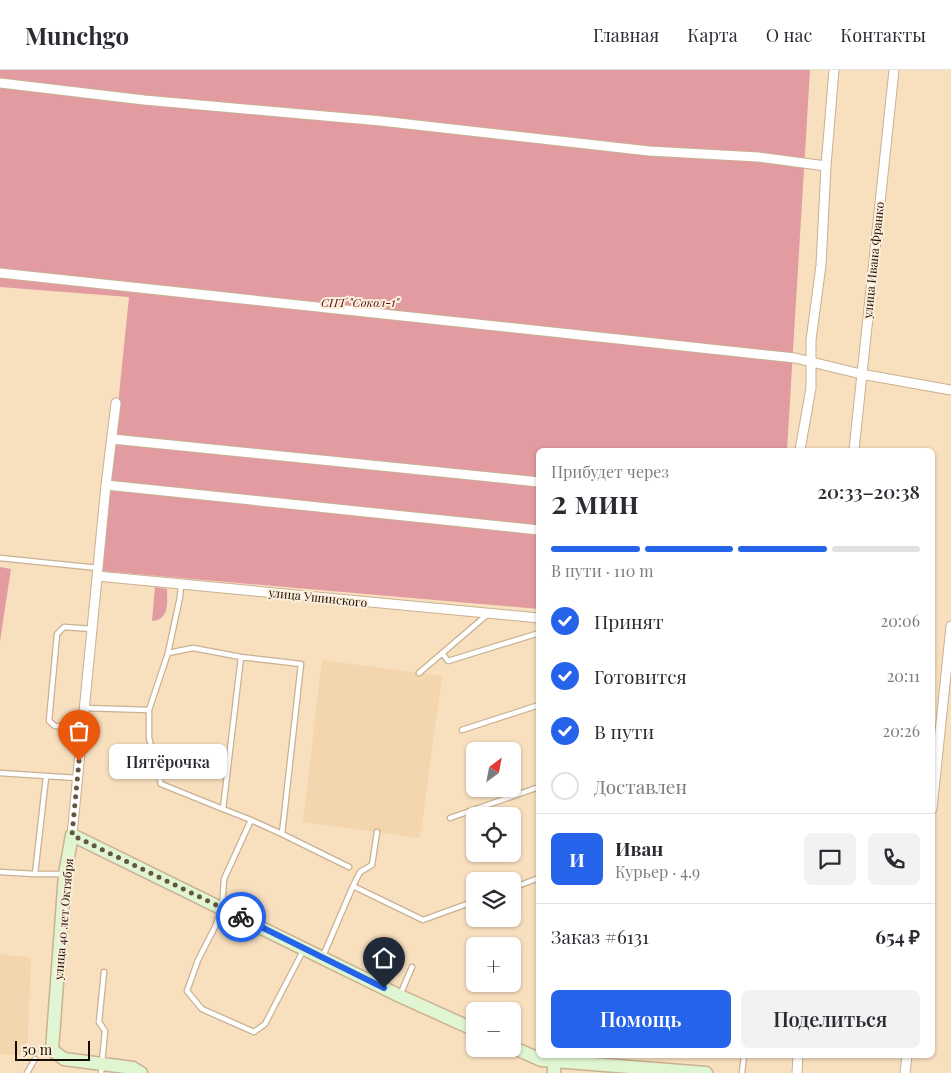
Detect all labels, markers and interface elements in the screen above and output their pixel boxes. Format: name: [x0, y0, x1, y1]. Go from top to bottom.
text: Munchgo: [25, 19, 129, 51]
text: Главная: [593, 23, 659, 47]
text: Карта: [687, 23, 738, 47]
text: О нас: [766, 23, 812, 47]
text: Контакты: [840, 23, 926, 47]
street label: улица Ивана Франко: [859, 200, 887, 320]
park label: СНТ "Сокол-1": [321, 294, 400, 310]
text: Прибудет через: [551, 461, 669, 482]
text: 20:33–20:38: [817, 478, 920, 504]
text: 2 мин: [551, 479, 639, 522]
text: В пути · 110 m: [551, 560, 654, 581]
street label: улица Ушинского: [267, 584, 368, 610]
icon: check: [551, 607, 579, 635]
text: Принят: [594, 608, 663, 634]
text: 20:06: [881, 610, 920, 631]
icon: check: [551, 662, 579, 690]
text: Готовится: [594, 663, 687, 689]
text: 20:11: [887, 665, 920, 686]
pin: [58, 710, 100, 761]
icon: bag: [65, 717, 93, 745]
icon: check: [551, 717, 579, 745]
text: В пути: [594, 718, 654, 744]
text: 20:26: [883, 720, 920, 741]
north arrow: [466, 742, 521, 798]
map controls: [466, 742, 521, 1057]
callout: Пятёрочка: [109, 744, 226, 778]
text: Пятёрочка: [126, 751, 210, 772]
text: Доставлен: [594, 773, 687, 799]
button: locate: [466, 807, 521, 862]
button: chat: [804, 833, 856, 885]
button: phone: [868, 833, 920, 885]
text: Иван: [615, 835, 663, 861]
text: И: [569, 846, 585, 872]
street label: улица 40 лет Октября: [50, 857, 76, 982]
text: Курьер · 4.9: [615, 861, 700, 882]
button: layers: [466, 872, 521, 927]
courier: [216, 892, 266, 942]
icon: bike: [227, 903, 255, 931]
text: Заказ #6131: [551, 923, 649, 949]
text: 654 ₽: [875, 923, 920, 949]
pin: [363, 937, 405, 988]
button: +: [466, 937, 521, 992]
icon: home: [370, 944, 398, 972]
button: Помощь: [551, 990, 731, 1048]
button: Поделиться: [741, 990, 920, 1048]
button: −: [466, 1002, 521, 1057]
scale bar: [15, 1038, 90, 1061]
text: 50 m: [22, 1040, 52, 1059]

